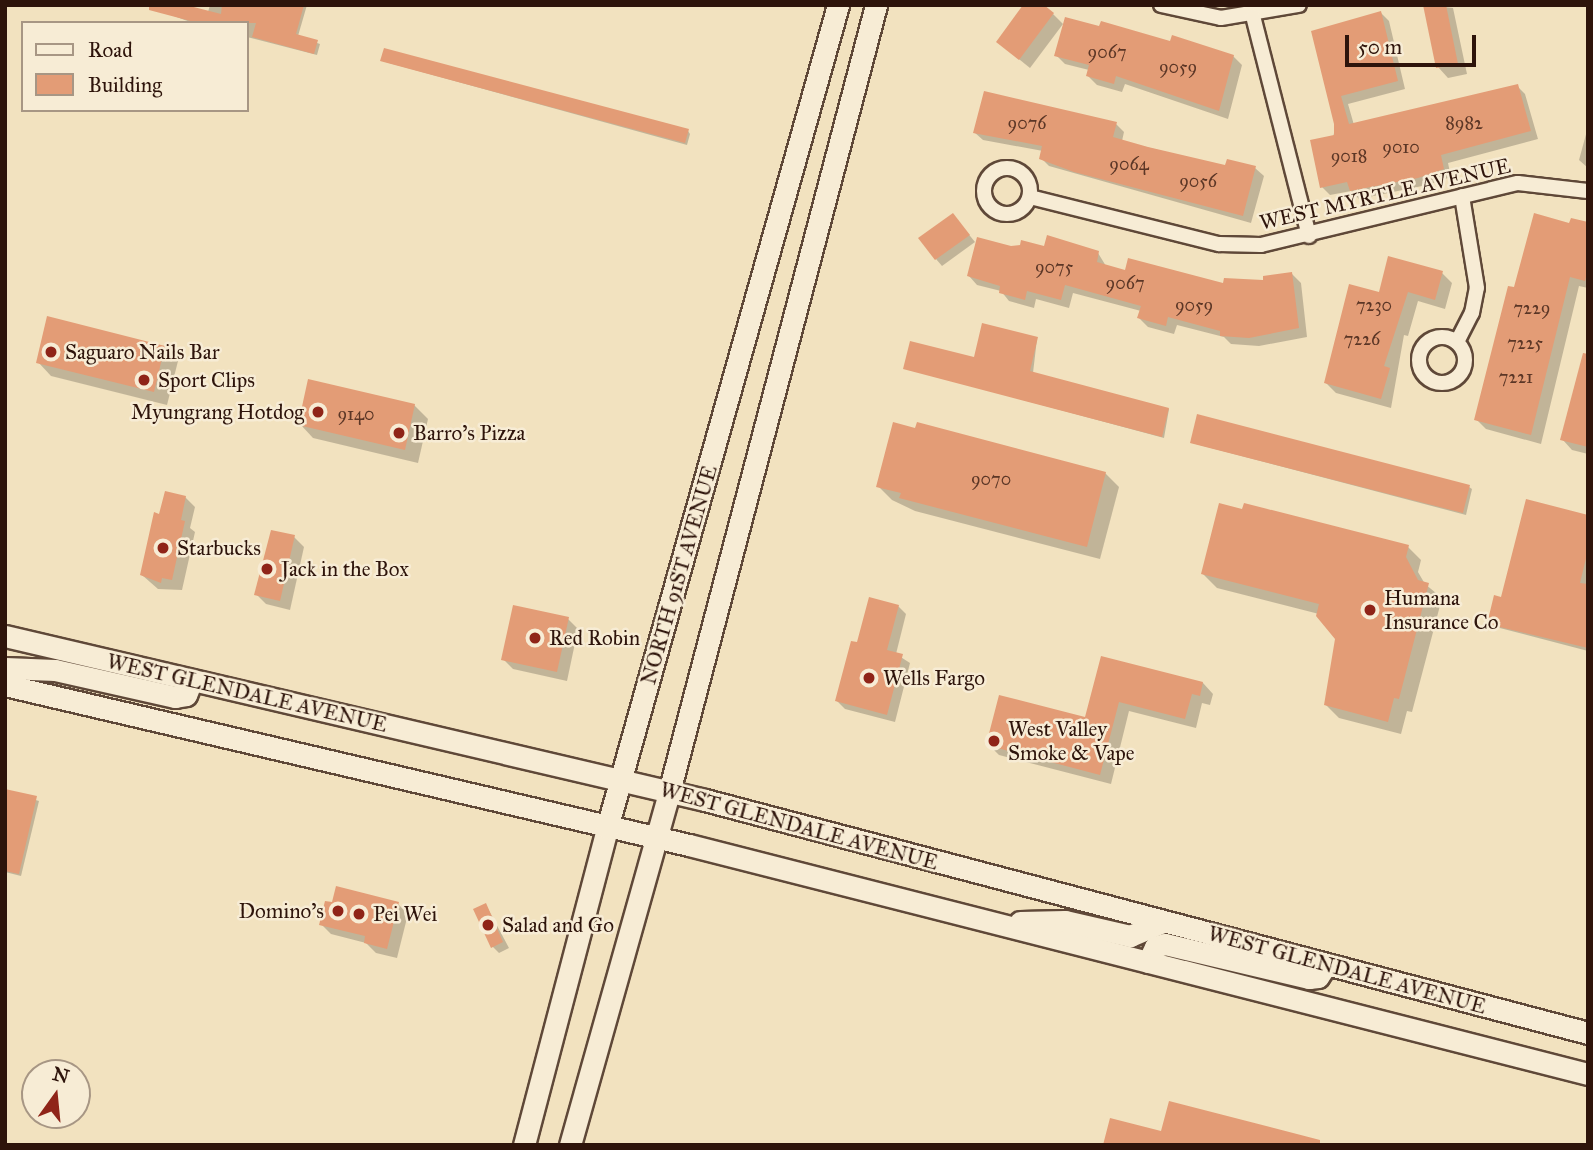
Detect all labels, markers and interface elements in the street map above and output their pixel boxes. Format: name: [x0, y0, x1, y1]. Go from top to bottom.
legend: [21, 21, 248, 112]
scale bar: [1348, 21, 1479, 65]
text: 50 m: [1358, 34, 1402, 60]
text: Road: [88, 37, 133, 63]
house number: 9067: [1088, 41, 1126, 63]
house number: 9059: [1159, 56, 1197, 78]
text: Building: [88, 72, 162, 98]
house number: 9076: [1008, 112, 1046, 134]
house number: 8982: [1445, 112, 1483, 134]
house number: 9010: [1382, 136, 1420, 158]
house number: 9018: [1331, 145, 1367, 167]
house number: 9064: [1109, 153, 1149, 175]
street label: WEST MYRTLE AVENUE: [1257, 153, 1513, 235]
house number: 9056: [1179, 170, 1217, 192]
house number: 9075: [1035, 256, 1073, 278]
house number: 9067: [1106, 272, 1144, 294]
house number: 9059: [1175, 294, 1213, 316]
house number: 7230: [1356, 294, 1392, 316]
house number: 7229: [1514, 297, 1550, 319]
house number: 7226: [1344, 328, 1380, 350]
house number: 7225: [1507, 332, 1543, 354]
place label: Saguaro Nails Bar: [65, 339, 220, 365]
marker: Saguaro Nails Bar: [43, 344, 59, 360]
house number: 7221: [1499, 366, 1533, 388]
place label: Sport Clips: [158, 367, 255, 393]
marker: Sport Clips: [136, 372, 152, 388]
place label: Myungrang Hotdog: [131, 399, 304, 425]
house number: 9140: [337, 403, 375, 425]
marker: Myungrang Hotdog: [310, 404, 326, 420]
place label: Barro's Pizza: [413, 420, 525, 446]
marker: Barro's Pizza: [391, 425, 407, 441]
street label: NORTH 91ST AVENUE: [636, 462, 722, 688]
house number: 9070: [971, 468, 1011, 490]
place label: Starbucks: [177, 535, 261, 561]
marker: Starbucks: [155, 540, 171, 556]
place label: Jack in the Box: [281, 556, 409, 582]
marker: Jack in the Box: [259, 561, 275, 577]
place label: Humana Insurance Co: [1384, 585, 1499, 635]
marker: Humana Insurance Co: [1362, 602, 1378, 618]
place label: Red Robin: [549, 625, 640, 651]
marker: Red Robin: [527, 630, 543, 646]
street label: WEST GLENDALE AVENUE: [104, 648, 390, 738]
place label: Wells Fargo: [883, 665, 985, 691]
marker: Wells Fargo: [861, 670, 877, 686]
place label: West Valley Smoke & Vape: [1008, 716, 1135, 766]
marker: West Valley Smoke & Vape: [986, 733, 1002, 749]
street label: WEST GLENDALE AVENUE: [657, 777, 941, 875]
place label: Domino’s: [239, 898, 324, 924]
place label: Pei Wei: [373, 901, 437, 927]
marker: Domino’s: [330, 903, 346, 919]
marker: Pei Wei: [351, 906, 367, 922]
place label: Salad and Go: [502, 912, 614, 938]
marker: Salad and Go: [480, 917, 496, 933]
street label: WEST GLENDALE AVENUE: [1205, 921, 1489, 1019]
north arrow: [21, 1059, 91, 1129]
text: N: [50, 1062, 72, 1088]

